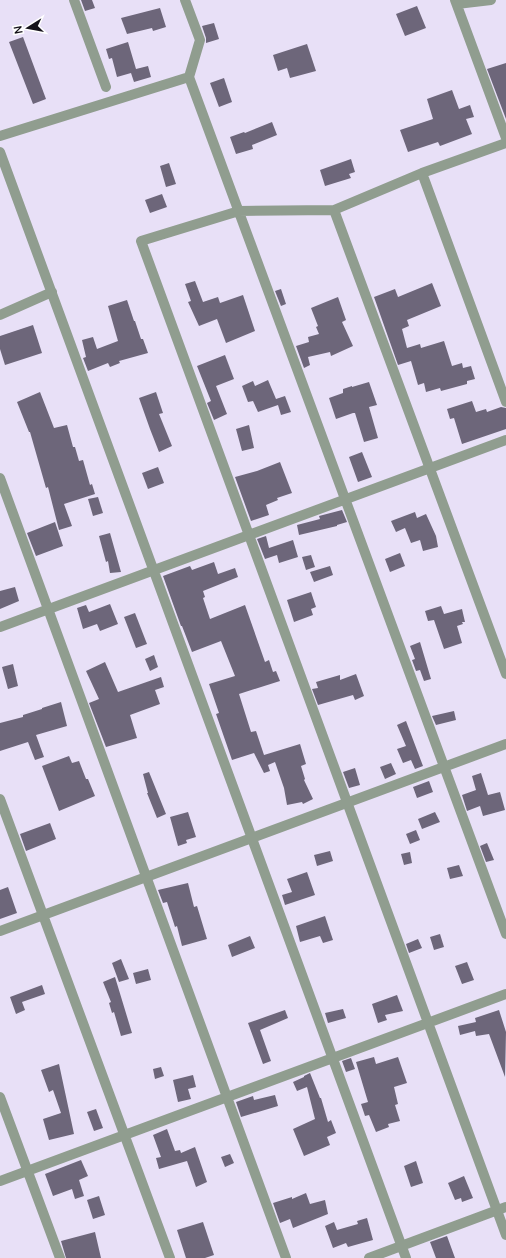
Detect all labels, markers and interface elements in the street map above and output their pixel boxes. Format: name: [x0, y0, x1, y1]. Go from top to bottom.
north arrow: [8, 8, 48, 48]
text: N: [10, 25, 26, 35]

